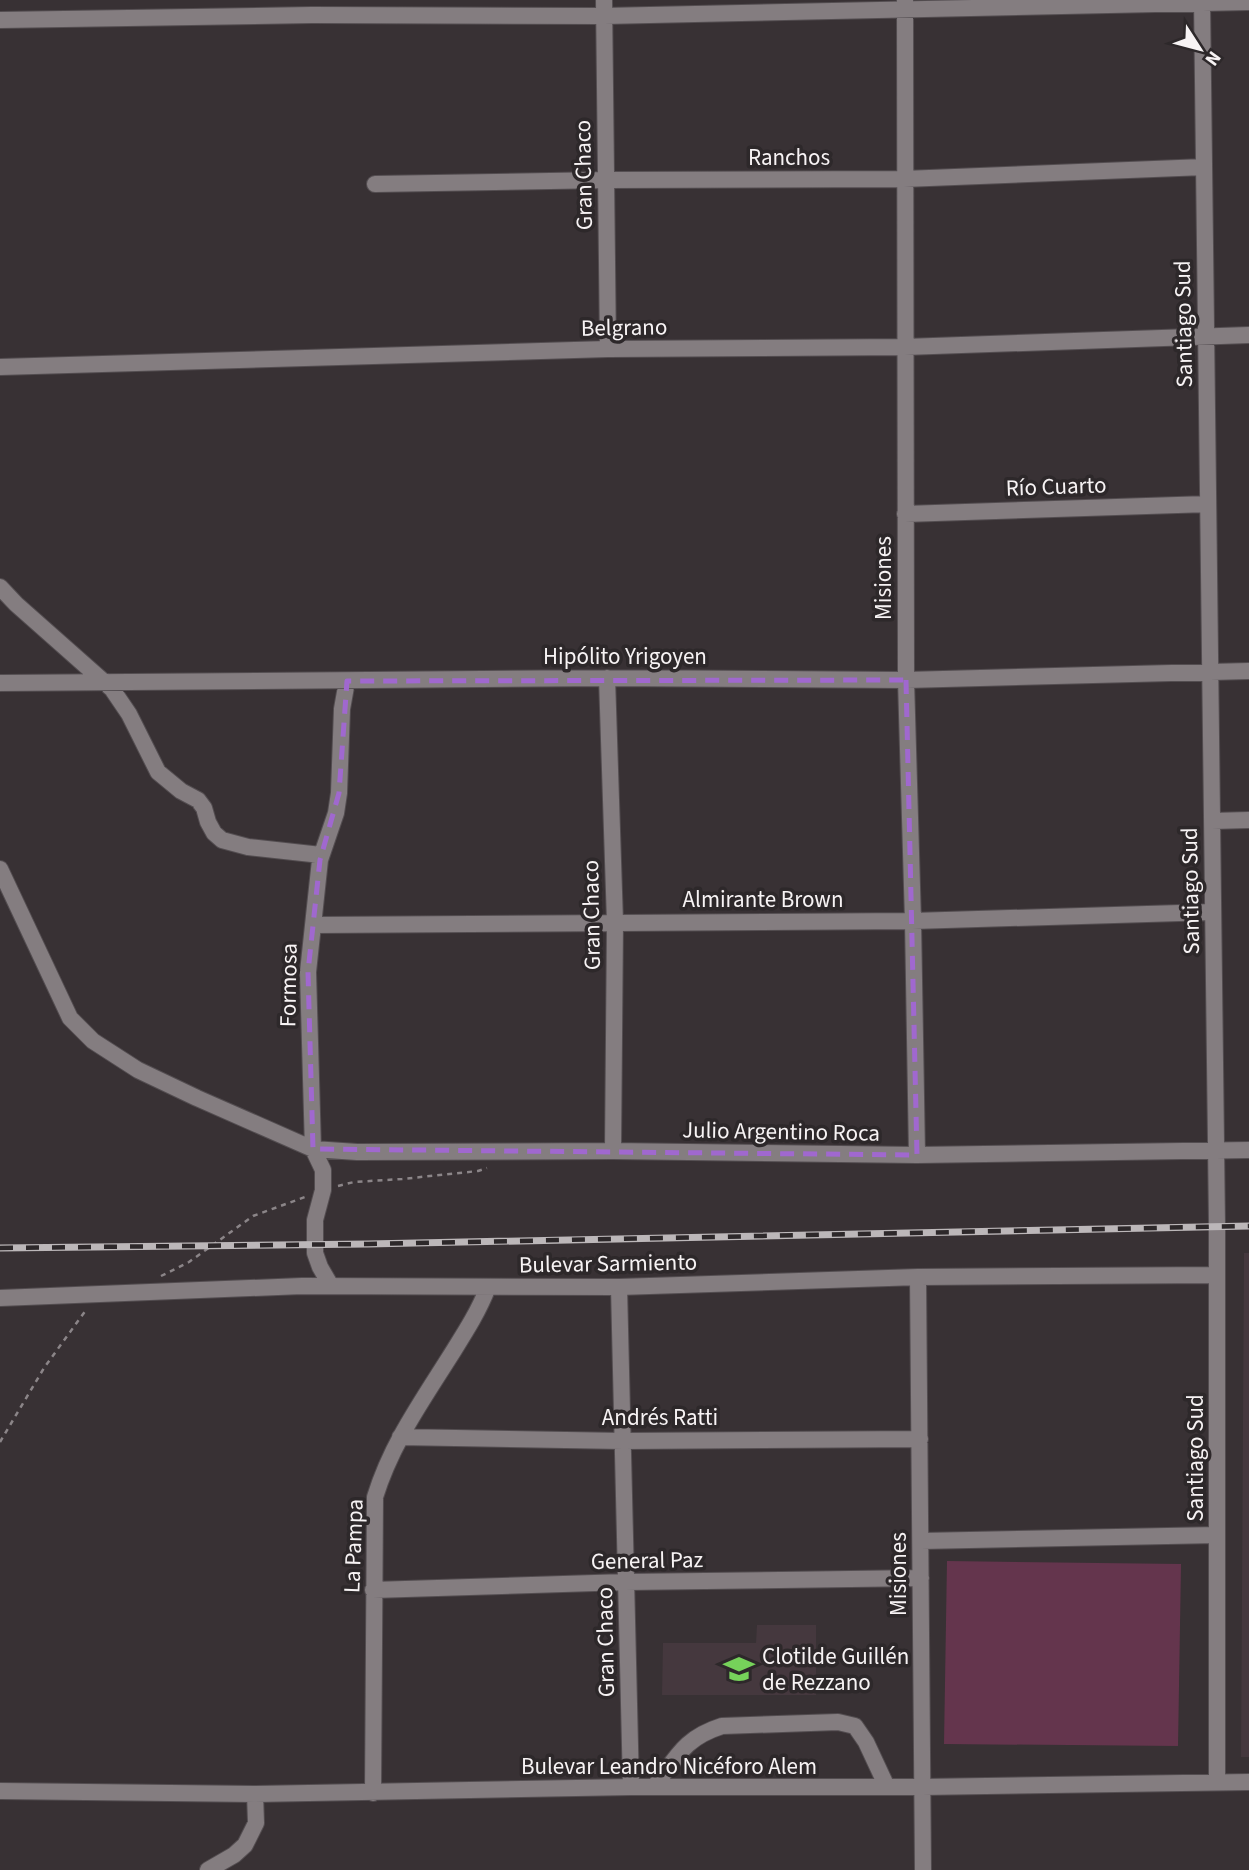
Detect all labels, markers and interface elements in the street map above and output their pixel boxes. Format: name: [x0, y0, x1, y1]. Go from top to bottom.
north arrow: [1165, 14, 1235, 84]
text: N: [1198, 45, 1227, 71]
street label: Gran Chaco: [566, 120, 601, 230]
street label: Ranchos: [748, 141, 830, 174]
street label: Santiago Sud: [1166, 260, 1201, 388]
street label: Belgrano: [580, 310, 668, 345]
street label: Río Cuarto: [1005, 468, 1107, 505]
street label: Misiones: [867, 536, 900, 620]
street label: Hipólito Yrigoyen: [543, 640, 707, 673]
street label: Santiago Sud: [1173, 827, 1208, 955]
street label: Gran Chaco: [574, 860, 609, 970]
street label: Almirante Brown: [683, 883, 843, 916]
street label: Formosa: [271, 943, 306, 1027]
street label: Julio Argentino Roca: [682, 1113, 880, 1150]
street label: Bulevar Sarmiento: [519, 1245, 697, 1282]
street label: Santiago Sud: [1179, 1394, 1212, 1522]
street label: Andrés Ratti: [602, 1401, 718, 1434]
street label: La Pampa: [335, 1498, 372, 1594]
street label: Misiones: [882, 1532, 915, 1616]
street label: General Paz: [590, 1543, 704, 1578]
street label: Gran Chaco: [588, 1587, 623, 1697]
place label: Clotilde Guillén de Rezzano: [762, 1640, 909, 1699]
school or university icon: Clotilde Guillén de Rezzano: [722, 1652, 756, 1686]
street label: Bulevar Leandro Nicéforo Alem: [521, 1750, 817, 1783]

